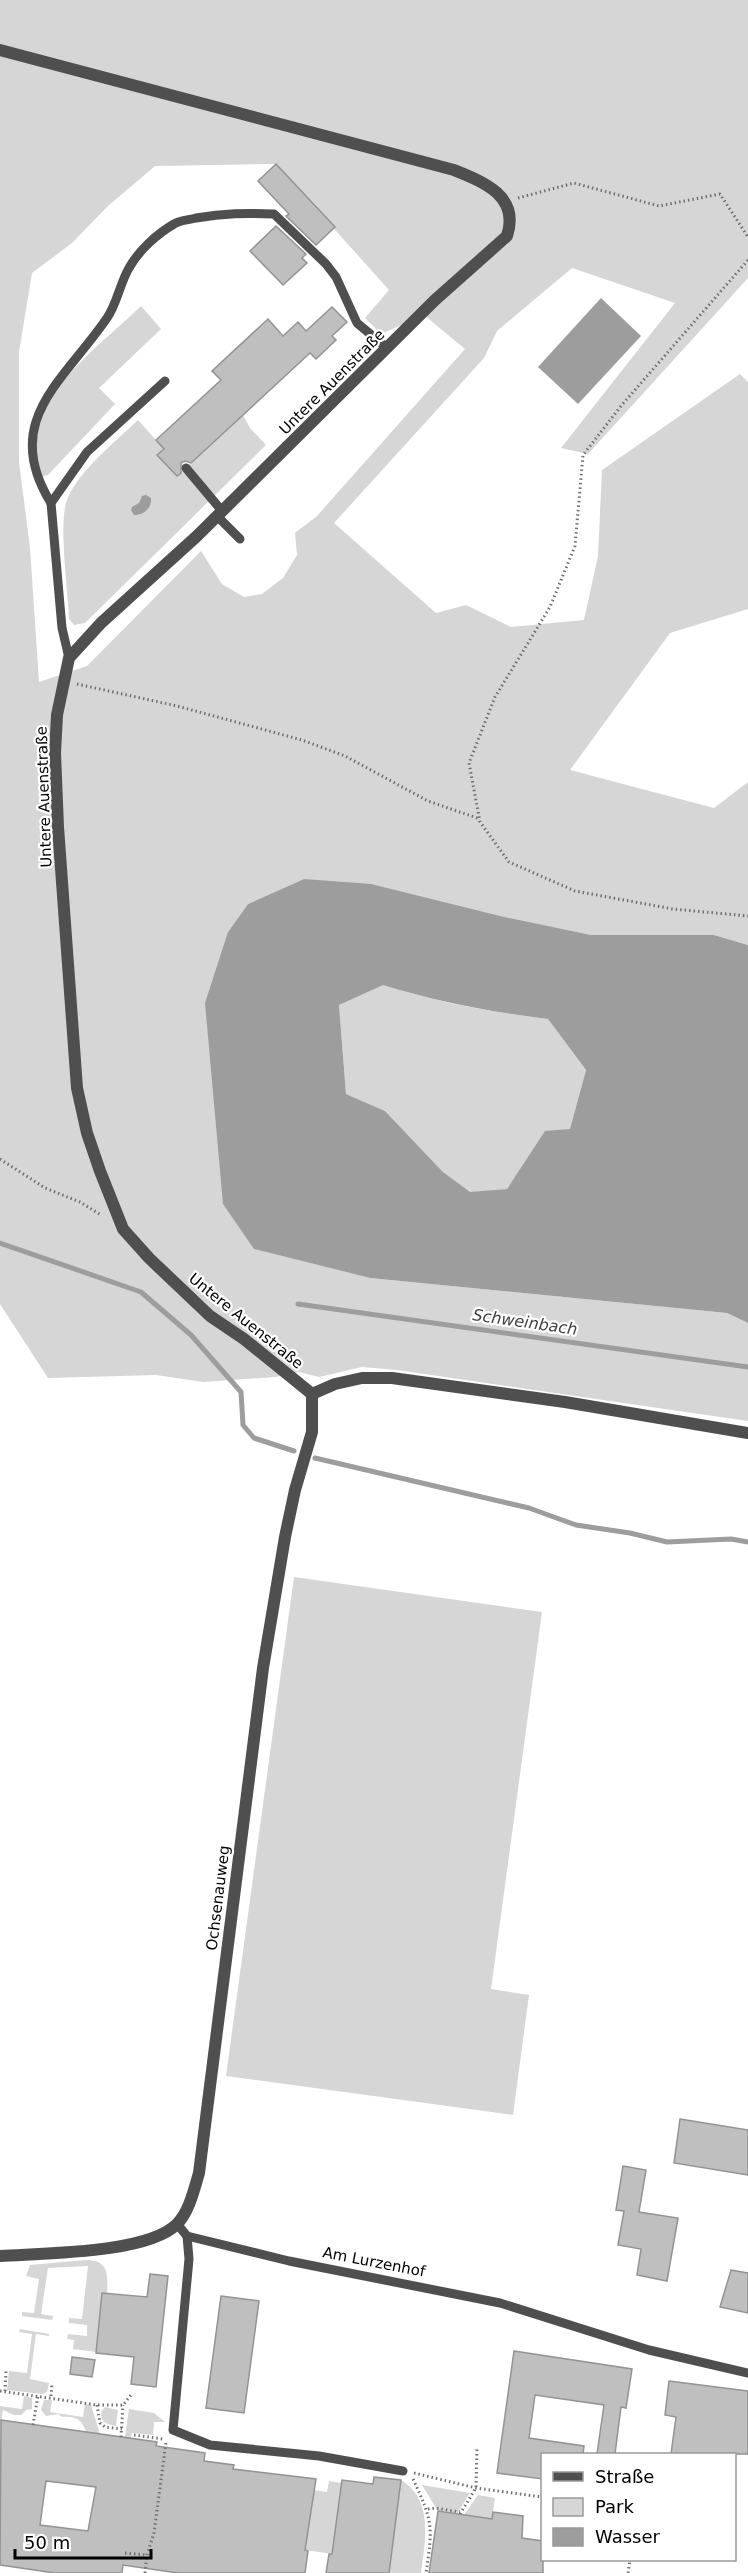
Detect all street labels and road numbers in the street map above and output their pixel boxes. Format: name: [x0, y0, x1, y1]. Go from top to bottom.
street label: Untere Auenstraße: [276, 326, 388, 438]
street label: Untere Auenstraße: [33, 726, 55, 868]
street label: Untere Auenstraße: [185, 1269, 307, 1373]
street label: Ochsenauweg: [203, 1844, 233, 1952]
street label: Am Lurzenhof: [321, 2243, 427, 2281]

